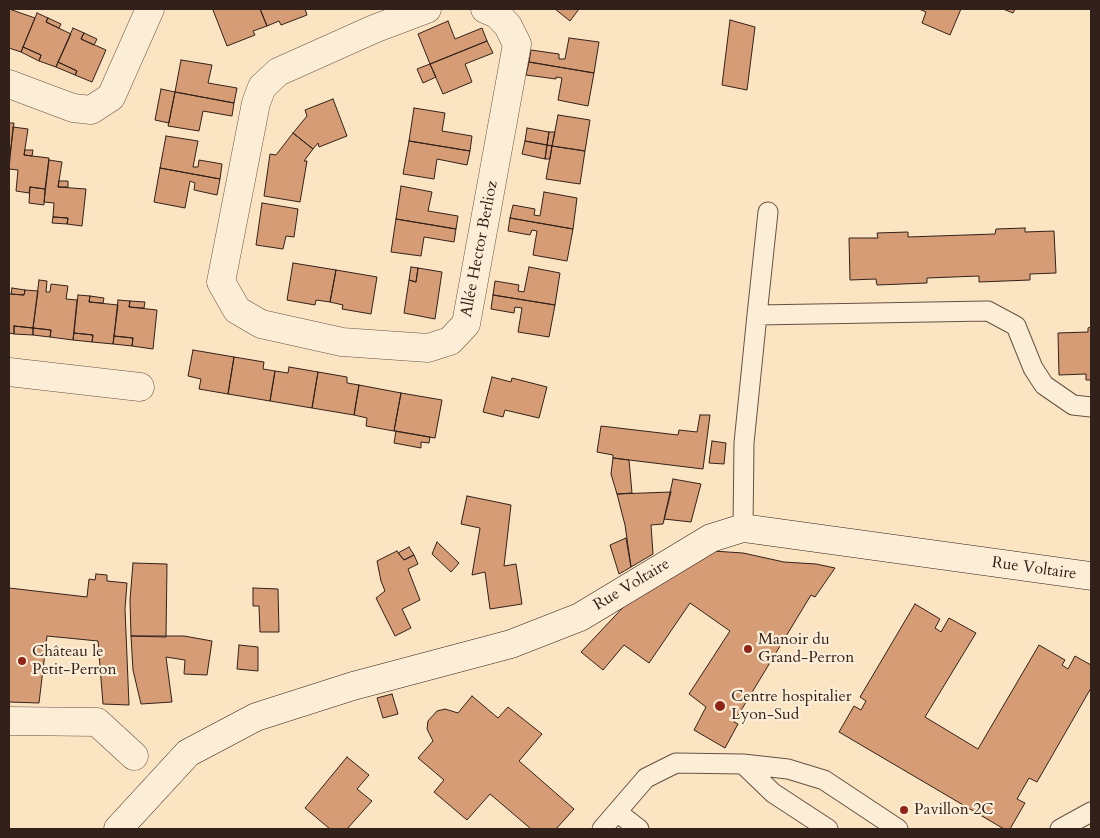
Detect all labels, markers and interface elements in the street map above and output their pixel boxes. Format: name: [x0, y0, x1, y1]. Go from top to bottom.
street label: Allée Hector Berlioz: [457, 179, 503, 319]
street label: Rue Voltaire: [990, 554, 1078, 584]
street label: Rue Voltaire: [590, 555, 674, 615]
place label: Manoir du Grand-Perron: [758, 630, 854, 668]
place label: Château le Petit-Perron: [32, 642, 117, 680]
marker: Manoir du Grand-Perron: [742, 643, 754, 655]
marker: Château le Petit-Perron: [16, 655, 28, 667]
place label: Centre hospitalier Lyon-Sud: [731, 687, 851, 725]
marker: Centre hospitalier Lyon-Sud: [713, 699, 727, 713]
place label: Pavillon 2C: [914, 800, 994, 820]
marker: Pavillon 2C: [898, 804, 910, 816]

